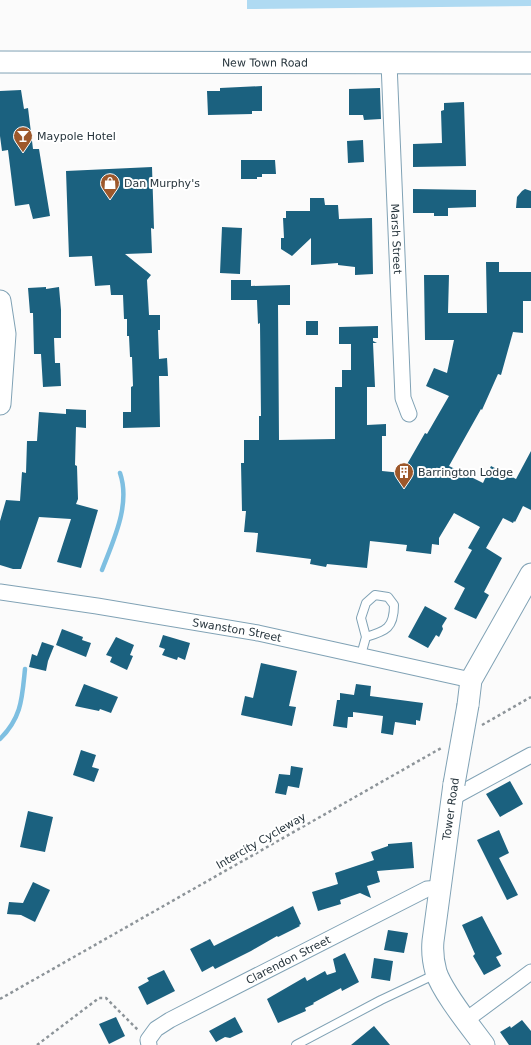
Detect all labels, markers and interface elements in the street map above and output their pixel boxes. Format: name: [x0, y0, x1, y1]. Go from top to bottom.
street label: New Town Road: [222, 56, 308, 69]
bar icon: Maypole Hotel: [12, 125, 34, 153]
place label: Maypole Hotel: [37, 130, 116, 143]
shop icon: Dan Murphy's: [99, 172, 121, 200]
place label: Dan Murphy's: [124, 177, 200, 190]
street label: Marsh Street: [388, 203, 404, 275]
building icon: Barrington Lodge: [393, 461, 415, 489]
place label: Barrington Lodge: [418, 466, 513, 479]
street label: Swanston Street: [191, 616, 283, 645]
street label: Tower Road: [440, 777, 462, 842]
street label: Intercity Cycleway: [214, 810, 309, 872]
street label: Clarendon Street: [244, 932, 333, 987]

